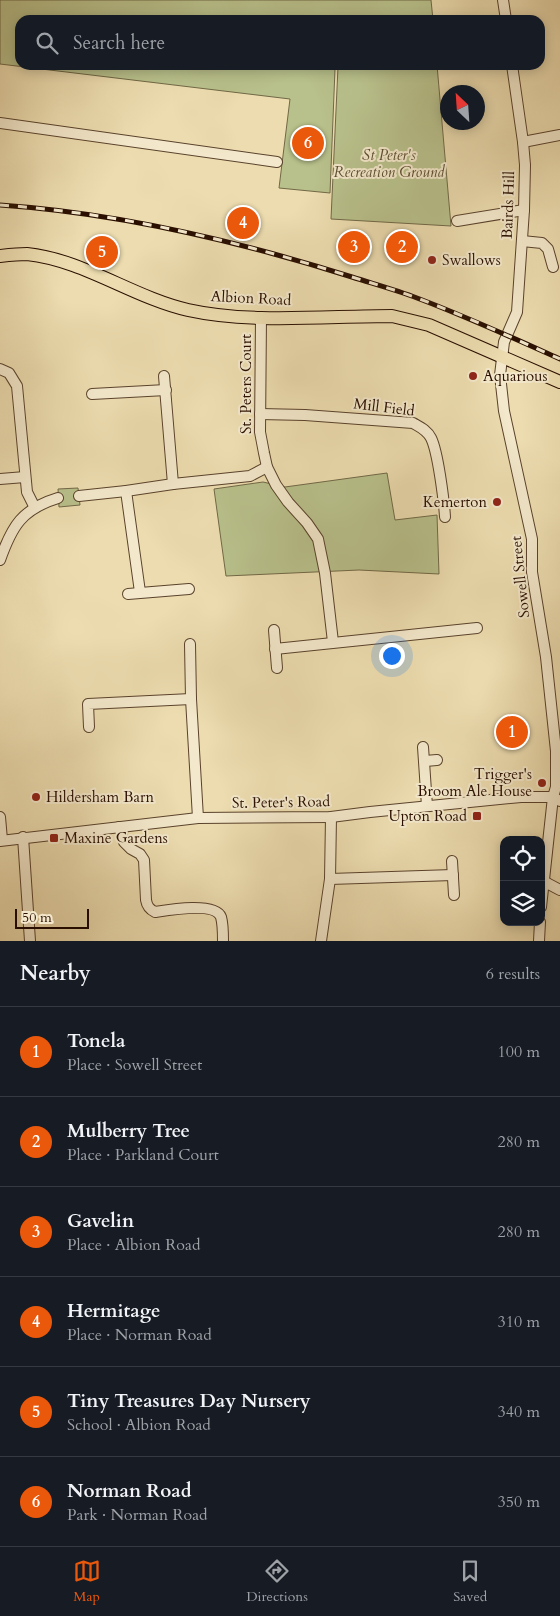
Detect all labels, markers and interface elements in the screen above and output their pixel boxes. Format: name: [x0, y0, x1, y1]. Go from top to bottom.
search box: [15, 15, 545, 70]
icon: search: [33, 29, 61, 57]
text: Search here: [73, 30, 165, 56]
north arrow: [440, 85, 485, 130]
pin: 6: [292, 124, 324, 162]
park label: St Peter's Recreation Ground: [333, 145, 445, 182]
street label: Bairds Hill: [497, 171, 519, 239]
pin: 4: [227, 204, 259, 242]
pin: 3: [338, 228, 370, 266]
pin: 2: [386, 228, 418, 266]
pin: 5: [86, 233, 118, 271]
place label: Swallows: [442, 250, 501, 270]
marker: Swallows: [426, 254, 438, 266]
street label: Albion Road: [210, 286, 292, 310]
street label: St. Peters Court: [236, 334, 256, 434]
place label: Aquarious: [483, 366, 547, 386]
marker: Aquarious: [467, 370, 479, 382]
street label: Mill Field: [352, 393, 416, 421]
place label: Kemerton: [423, 492, 487, 512]
marker: Kemerton: [491, 496, 503, 508]
street label: Sowell Street: [506, 535, 534, 619]
your location: [379, 643, 405, 669]
pin: 1: [496, 713, 528, 751]
place label: Trigger's Broom Ale House: [417, 764, 532, 801]
marker: Trigger's Broom Ale House: [536, 777, 548, 789]
place label: Hildersham Barn: [46, 787, 154, 807]
marker: Hildersham Barn: [30, 791, 42, 803]
street label: St. Peter's Road: [232, 791, 330, 813]
place label: Upton Road: [388, 806, 467, 826]
marker: Upton Road: [471, 810, 483, 822]
place label: Maxine Gardens: [64, 828, 168, 848]
marker: Maxine Gardens: [48, 832, 60, 844]
map controls: [500, 836, 545, 926]
button: locate: [500, 836, 545, 881]
button: layers: [500, 881, 545, 926]
scale bar: [15, 906, 89, 929]
text: 50 m: [22, 908, 52, 927]
text: Nearby: [20, 959, 91, 988]
text: 6 results: [486, 963, 540, 985]
text: Tonela: [67, 1028, 125, 1054]
text: 1: [32, 1041, 40, 1063]
text: 100 m: [498, 1041, 540, 1063]
text: Place · Sowell Street: [67, 1054, 202, 1076]
text: Mulberry Tree: [67, 1118, 190, 1144]
text: 2: [32, 1131, 40, 1153]
text: 280 m: [498, 1131, 540, 1153]
text: Place · Parkland Court: [67, 1144, 219, 1166]
text: Gavelin: [67, 1208, 134, 1234]
text: 3: [32, 1221, 40, 1243]
text: 280 m: [498, 1221, 540, 1243]
text: Place · Albion Road: [67, 1234, 200, 1256]
text: Hermitage: [67, 1298, 160, 1324]
text: 4: [32, 1311, 40, 1333]
text: 310 m: [498, 1311, 540, 1333]
text: Place · Norman Road: [67, 1324, 212, 1346]
text: Tiny Treasures Day Nursery: [67, 1388, 310, 1414]
text: 5: [32, 1401, 40, 1423]
text: 340 m: [498, 1401, 540, 1423]
text: School · Albion Road: [67, 1414, 211, 1436]
text: Norman Road: [67, 1478, 192, 1504]
text: 6: [32, 1491, 40, 1513]
text: 350 m: [498, 1491, 540, 1513]
text: Park · Norman Road: [67, 1504, 208, 1526]
tab: Map: [73, 1557, 101, 1606]
tab: Directions: [246, 1557, 308, 1606]
tab: Saved: [453, 1557, 487, 1606]

